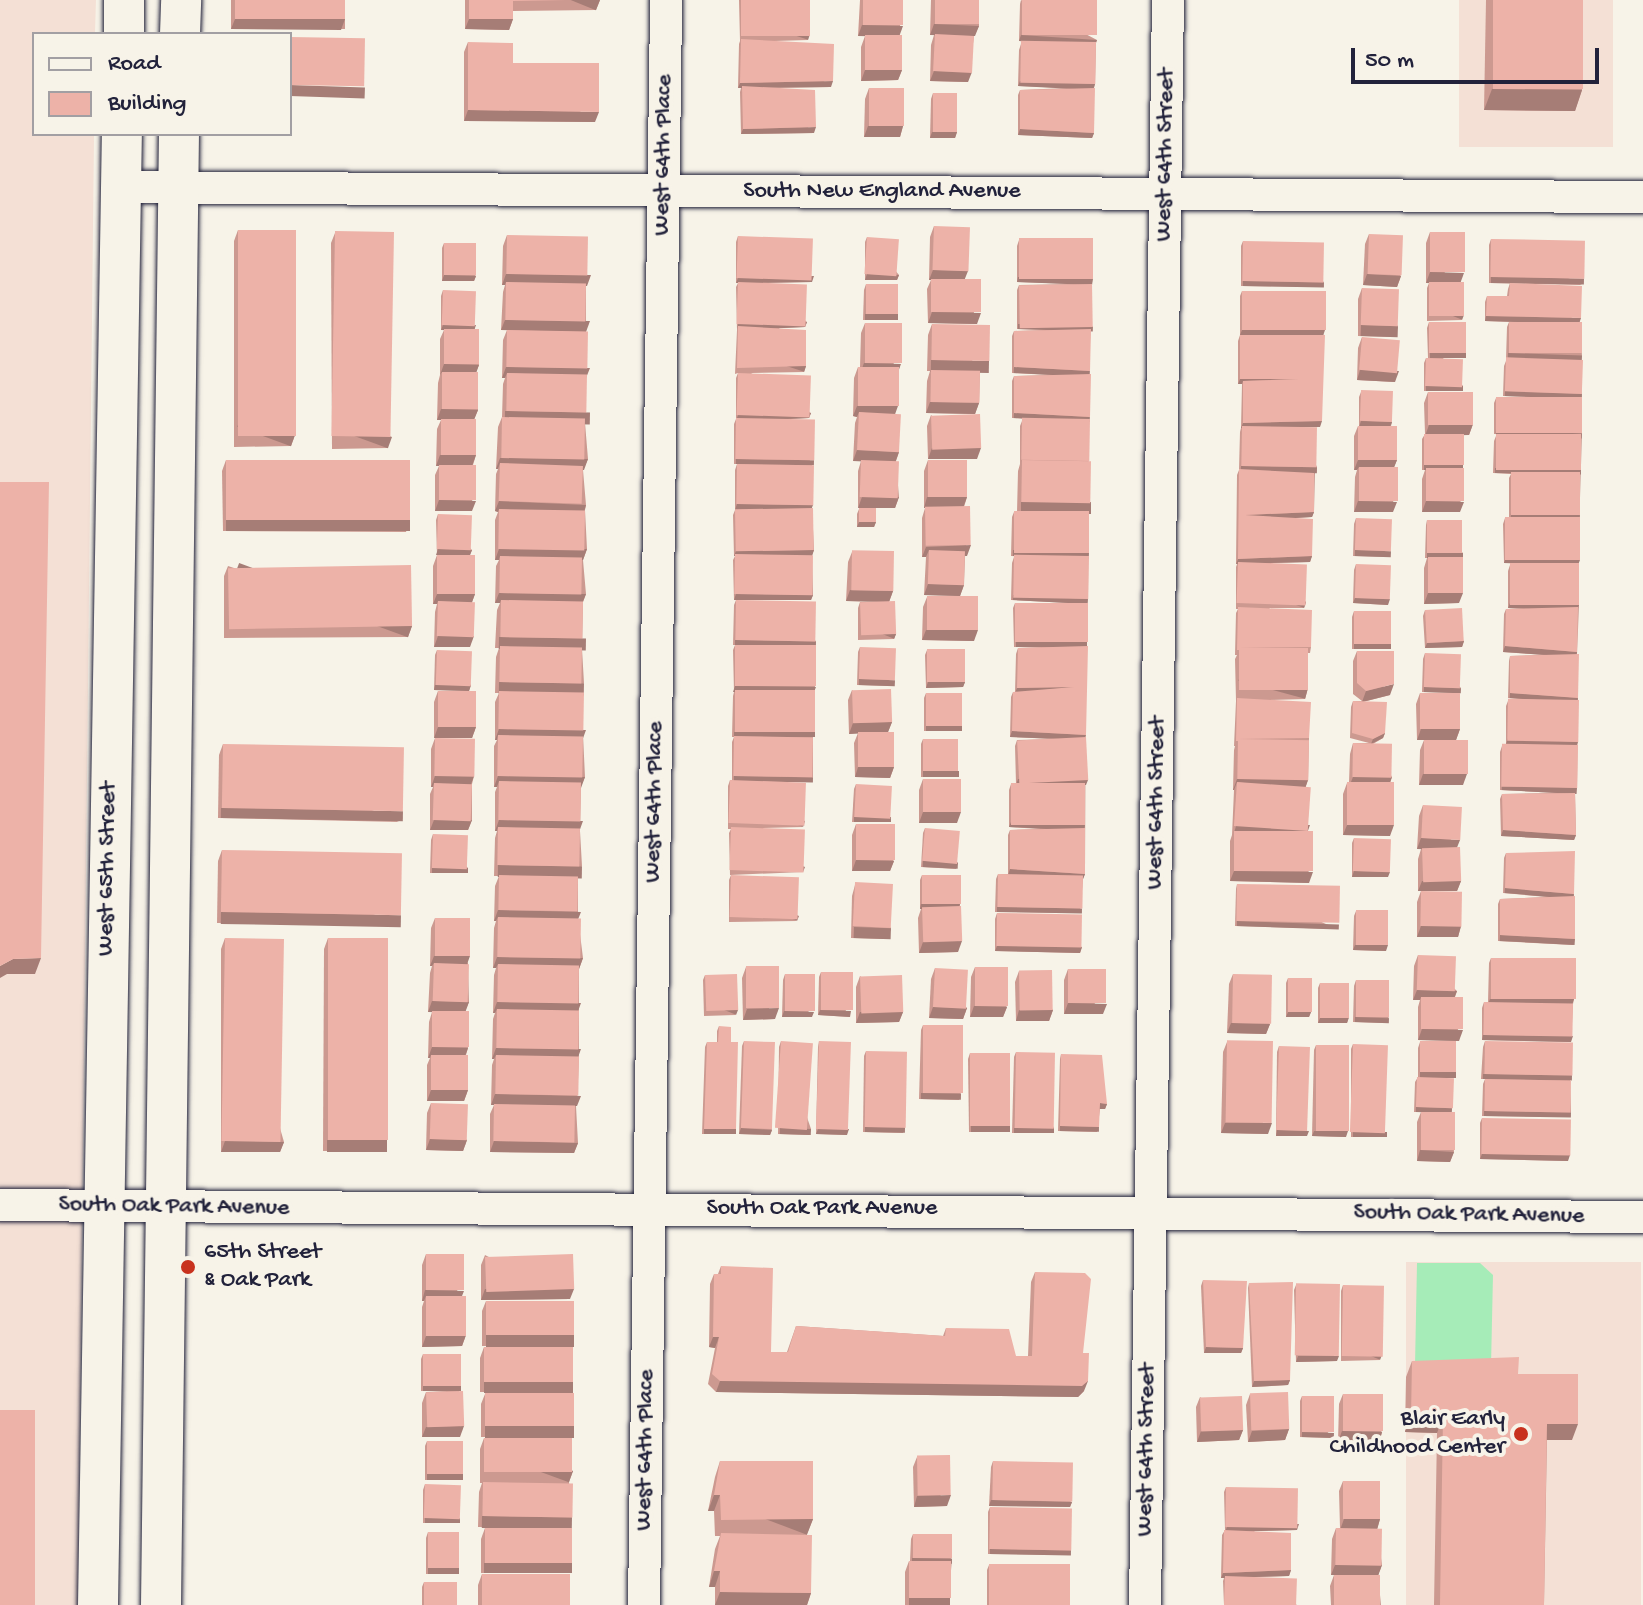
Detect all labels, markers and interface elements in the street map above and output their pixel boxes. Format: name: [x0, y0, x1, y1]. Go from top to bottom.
legend: [32, 32, 292, 136]
scale bar: [1355, 32, 1603, 82]
text: 50 m: [1365, 47, 1414, 76]
text: Road: [108, 50, 160, 79]
street label: West 64th Street: [1150, 68, 1182, 242]
street label: West 64th Place: [648, 74, 680, 236]
text: Building: [108, 90, 186, 119]
street label: South New England Avenue: [743, 178, 1021, 206]
street label: West 64th Street: [1141, 716, 1173, 890]
street label: West 64th Place: [639, 721, 671, 883]
street label: West 65th Street: [92, 782, 124, 956]
street label: South Oak Park Avenue: [58, 1191, 290, 1223]
street label: South Oak Park Avenue: [706, 1195, 938, 1223]
street label: South Oak Park Avenue: [1353, 1199, 1585, 1231]
place label: 65th Street & Oak Park: [204, 1239, 321, 1295]
marker: 65th Street & Oak Park: [179, 1258, 197, 1276]
street label: West 64th Street: [1131, 1363, 1163, 1537]
street label: West 64th Place: [630, 1369, 662, 1531]
place label: Blair Early Childhood Center: [1330, 1406, 1505, 1462]
marker: Blair Early Childhood Center: [1512, 1425, 1530, 1443]

